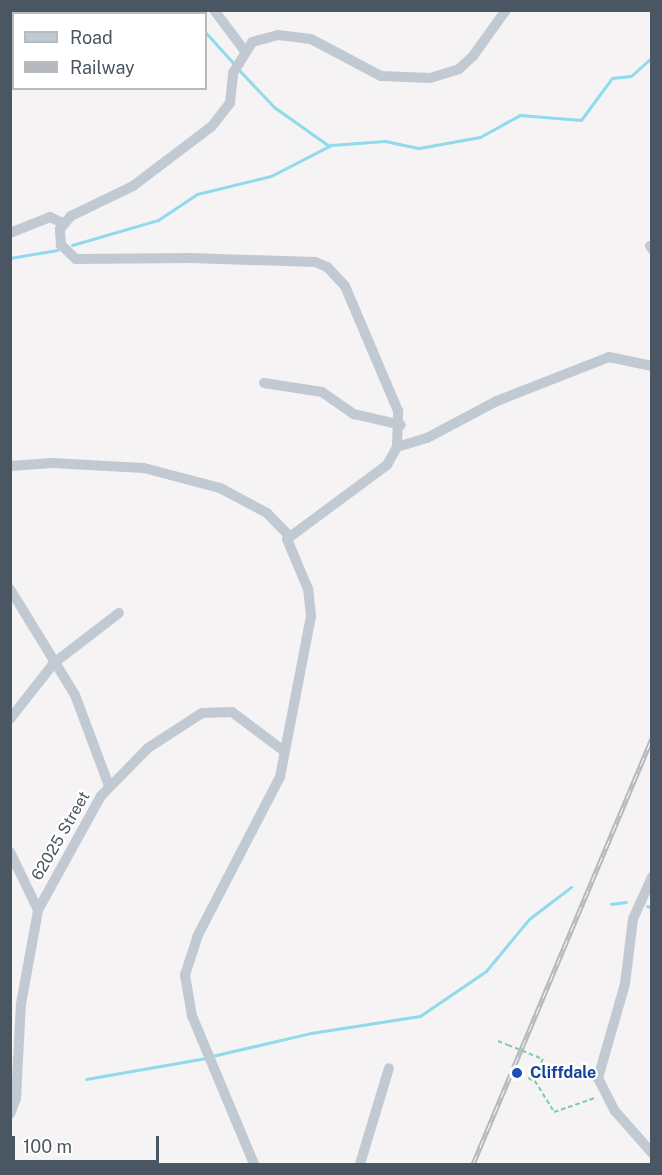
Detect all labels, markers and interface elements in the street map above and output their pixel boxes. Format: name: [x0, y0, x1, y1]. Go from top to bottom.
legend: [12, 12, 207, 90]
text: Road: [70, 27, 113, 48]
text: Railway: [70, 57, 135, 78]
street label: 62025 Street: [28, 788, 94, 884]
place label: Cliffdale: [530, 1063, 596, 1083]
marker: Cliffdale: [508, 1064, 526, 1082]
scale bar: [15, 1124, 162, 1162]
text: 100 m: [23, 1136, 72, 1157]

